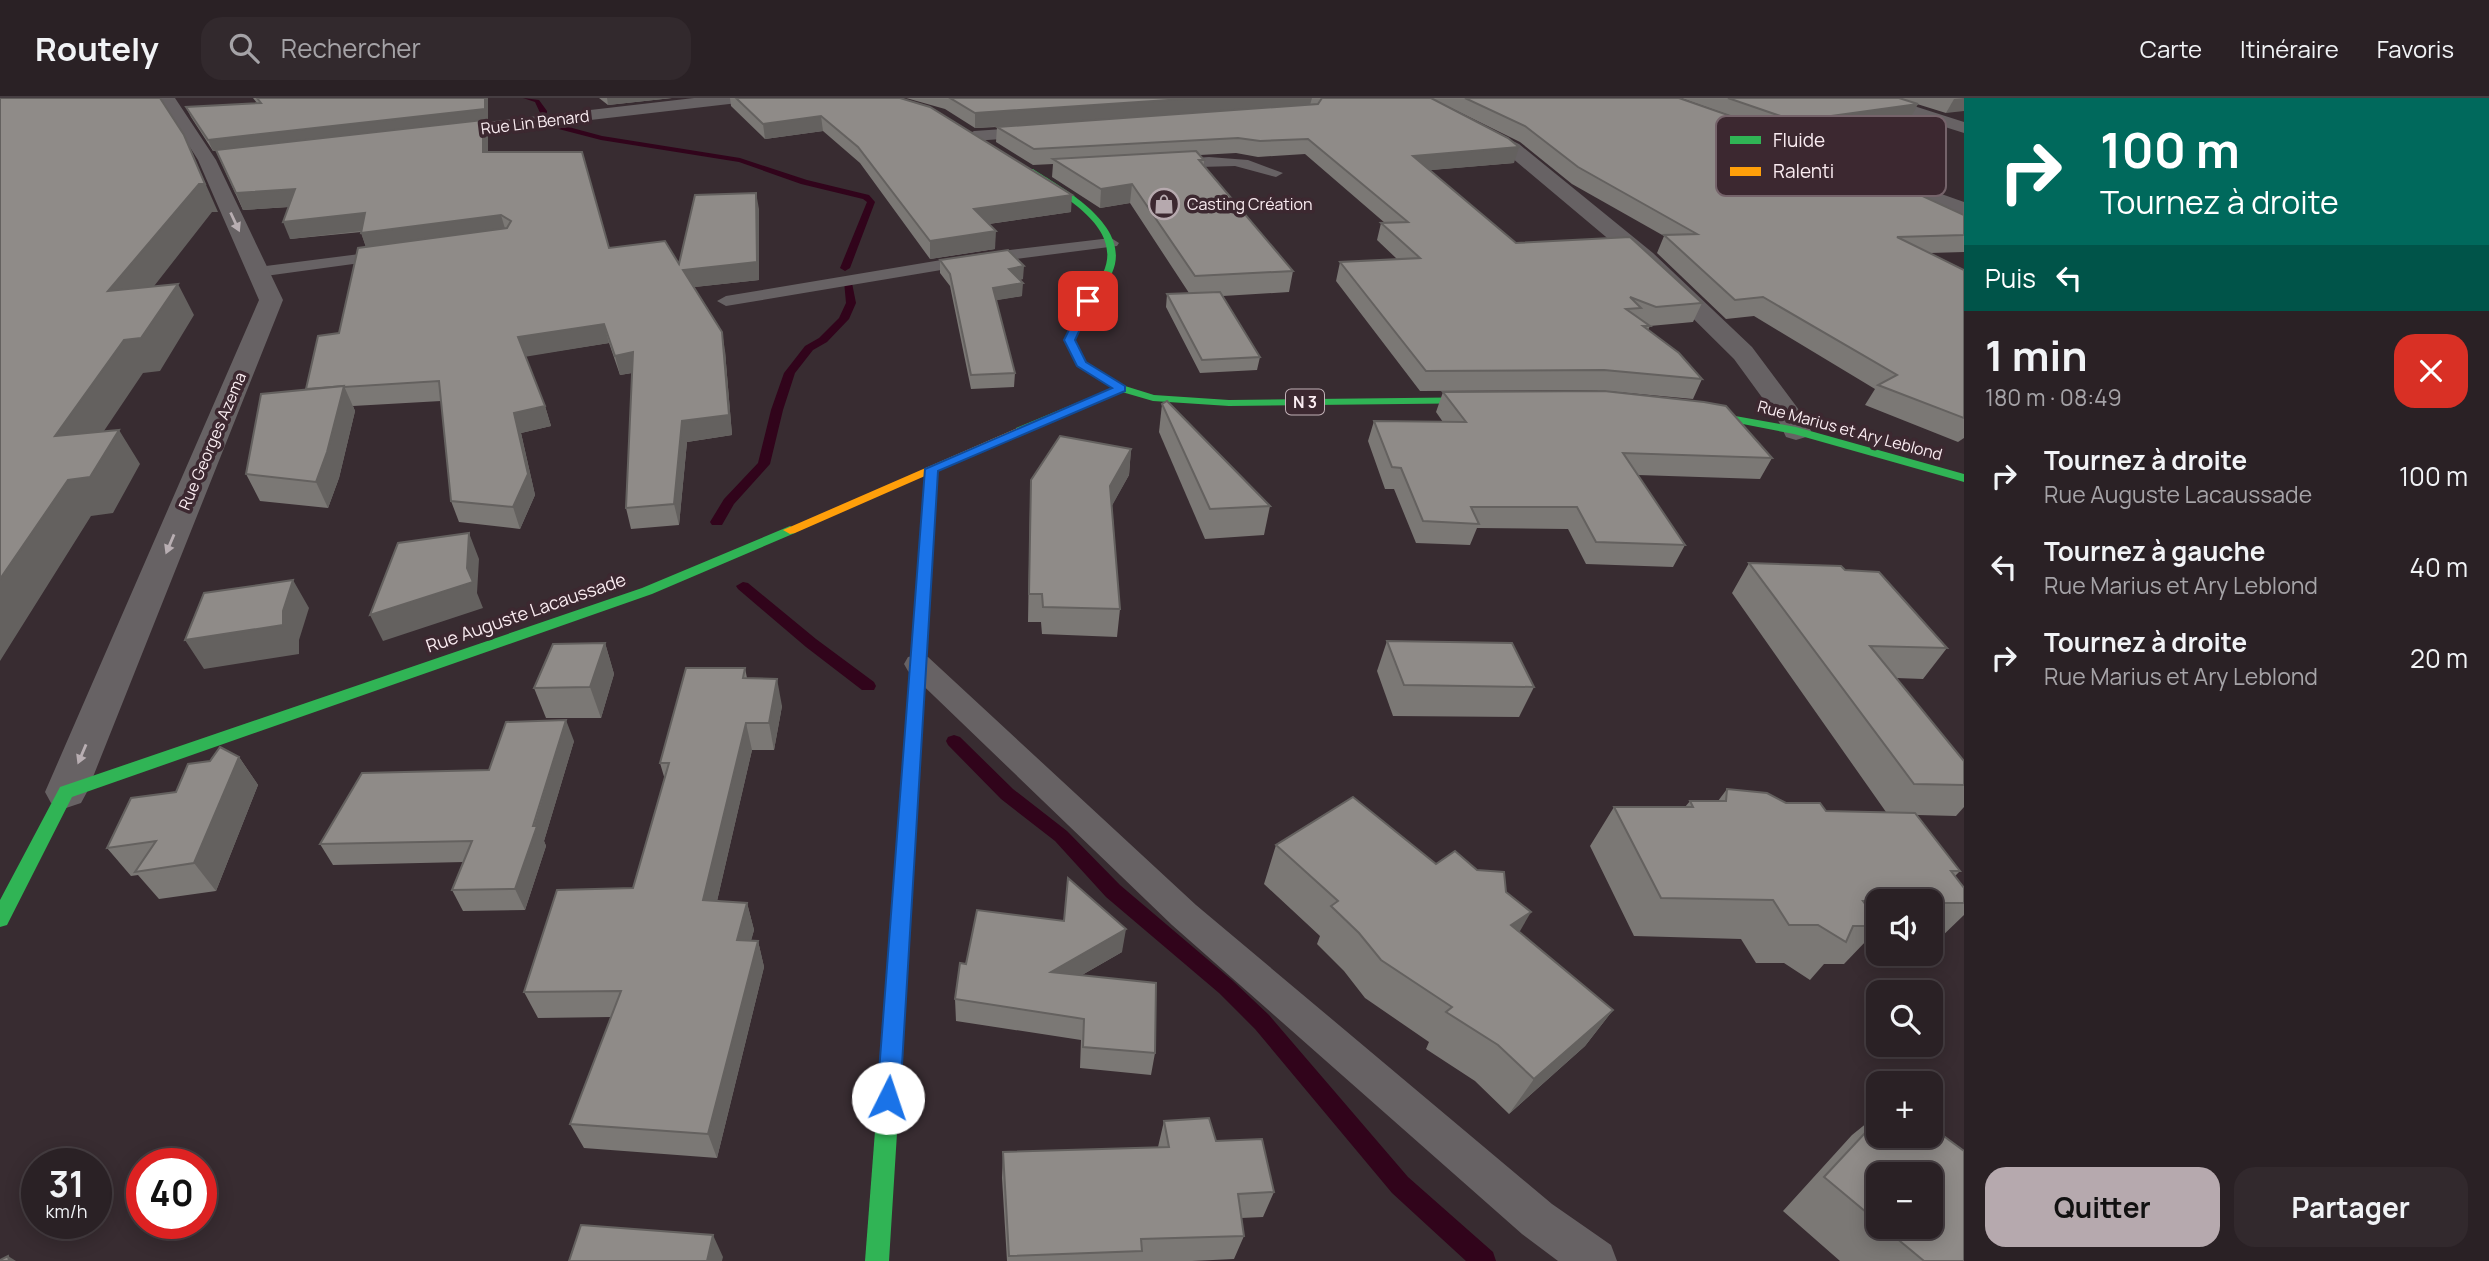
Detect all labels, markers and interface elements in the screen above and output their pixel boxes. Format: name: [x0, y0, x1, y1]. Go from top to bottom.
search box: [201, 17, 691, 80]
text: Routely: [35, 26, 159, 71]
icon: search: [225, 29, 263, 67]
text: Rechercher: [281, 30, 421, 66]
text: Carte: [2140, 32, 2202, 65]
text: Itinéraire: [2240, 32, 2339, 65]
text: Favoris: [2377, 32, 2454, 65]
street label: Rue Lin Benard: [479, 104, 591, 140]
legend: [1716, 116, 1946, 196]
text: 100 m: [2100, 116, 2240, 183]
icon: right: [1985, 126, 2076, 217]
text: Fluide: [1773, 127, 1825, 153]
text: Ralenti: [1773, 158, 1834, 184]
text: Tournez à droite: [2100, 180, 2339, 224]
shop icon: Casting Création: [1147, 187, 1181, 221]
place label: Casting Création: [1187, 193, 1312, 215]
one-way arrow: [229, 212, 241, 232]
icon: left: [2050, 259, 2088, 297]
text: Puis: [1985, 260, 2036, 296]
pin: [1058, 271, 1118, 331]
icon: arrive: [1069, 282, 1107, 320]
text: 1 min: [1985, 326, 2088, 384]
button: close: [2394, 334, 2468, 408]
street label: Rue Georges Azema: [173, 369, 251, 513]
text: 180 m · 08:49: [1985, 381, 2122, 413]
road number: N 3: [1286, 390, 1324, 414]
street label: Rue Marius et Ary Leblond: [1755, 395, 1945, 465]
text: Tournez à droite: [2044, 442, 2247, 478]
icon: right: [1985, 457, 2023, 495]
text: 100 m: [2399, 458, 2468, 494]
text: Rue Auguste Lacaussade: [2044, 478, 2312, 510]
text: Tournez à gauche: [2044, 533, 2265, 569]
one-way arrow: [164, 534, 175, 555]
icon: left: [1985, 548, 2023, 586]
text: 40 m: [2410, 549, 2468, 585]
street label: Rue Auguste Lacaussade: [423, 567, 629, 658]
text: Rue Marius et Ary Leblond: [2044, 569, 2318, 601]
text: Tournez à droite: [2044, 624, 2247, 660]
icon: right: [1985, 639, 2023, 677]
text: 20 m: [2410, 640, 2468, 676]
text: Rue Marius et Ary Leblond: [2044, 660, 2318, 692]
one-way arrow: [77, 744, 88, 765]
map controls: [1866, 889, 1943, 1239]
button: sound: [1866, 889, 1943, 966]
button: search: [1866, 980, 1943, 1057]
position arrow: [851, 1061, 925, 1135]
button: +: [1866, 1071, 1943, 1148]
speed limit sign: 40: [126, 1148, 217, 1239]
text: 31: [49, 1160, 84, 1208]
button: −: [1866, 1162, 1943, 1239]
button: Quitter: [1985, 1167, 2220, 1247]
button: Partager: [2234, 1167, 2468, 1247]
text: km/h: [46, 1199, 87, 1223]

